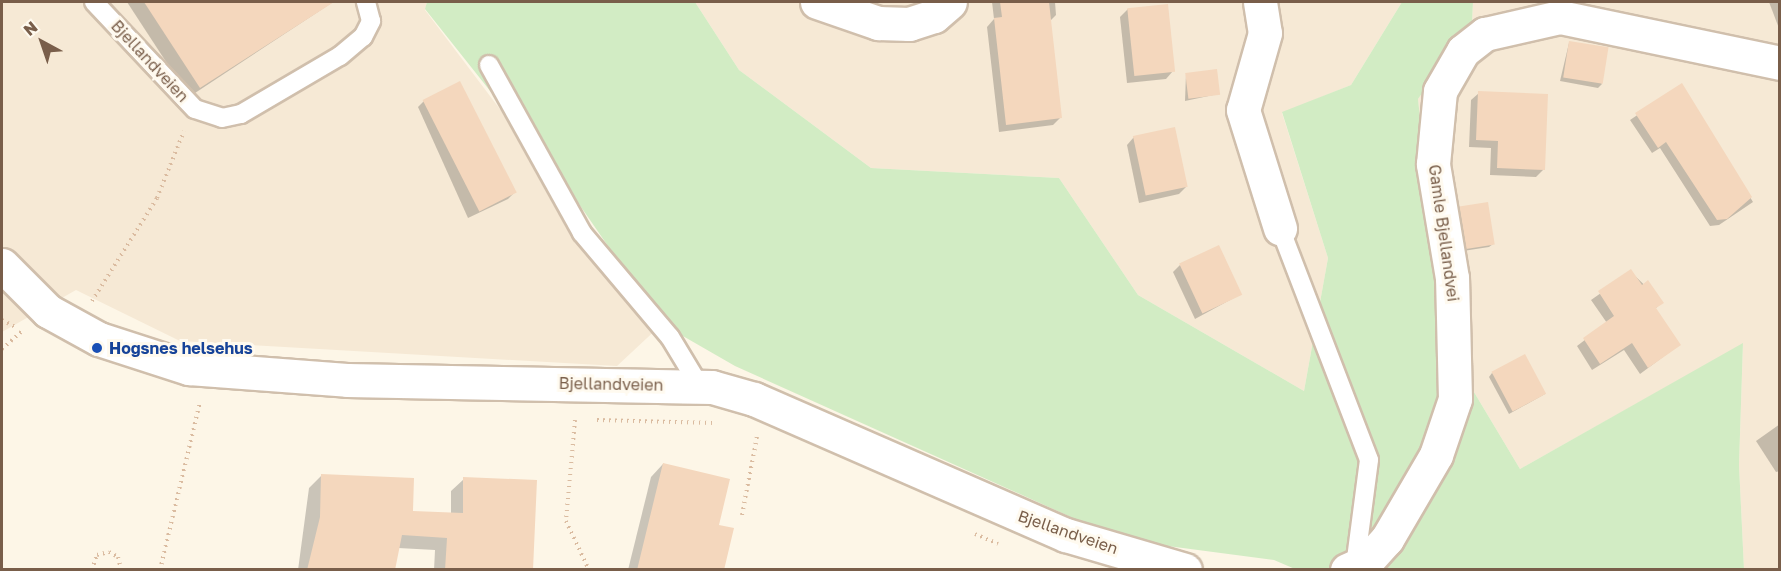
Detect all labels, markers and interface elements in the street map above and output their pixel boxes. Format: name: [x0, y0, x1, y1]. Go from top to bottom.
north arrow: [12, 12, 72, 72]
street label: Bjellandveien: [107, 16, 193, 106]
text: N: [19, 17, 42, 40]
street label: Gamle Bjellandvei: [1425, 163, 1463, 303]
place label: Hogsnes helsehus: [109, 338, 253, 358]
marker: Hogsnes helsehus: [90, 341, 104, 355]
street label: Bjellandveien: [559, 373, 663, 395]
street label: Bjellandveien: [1015, 506, 1121, 558]

